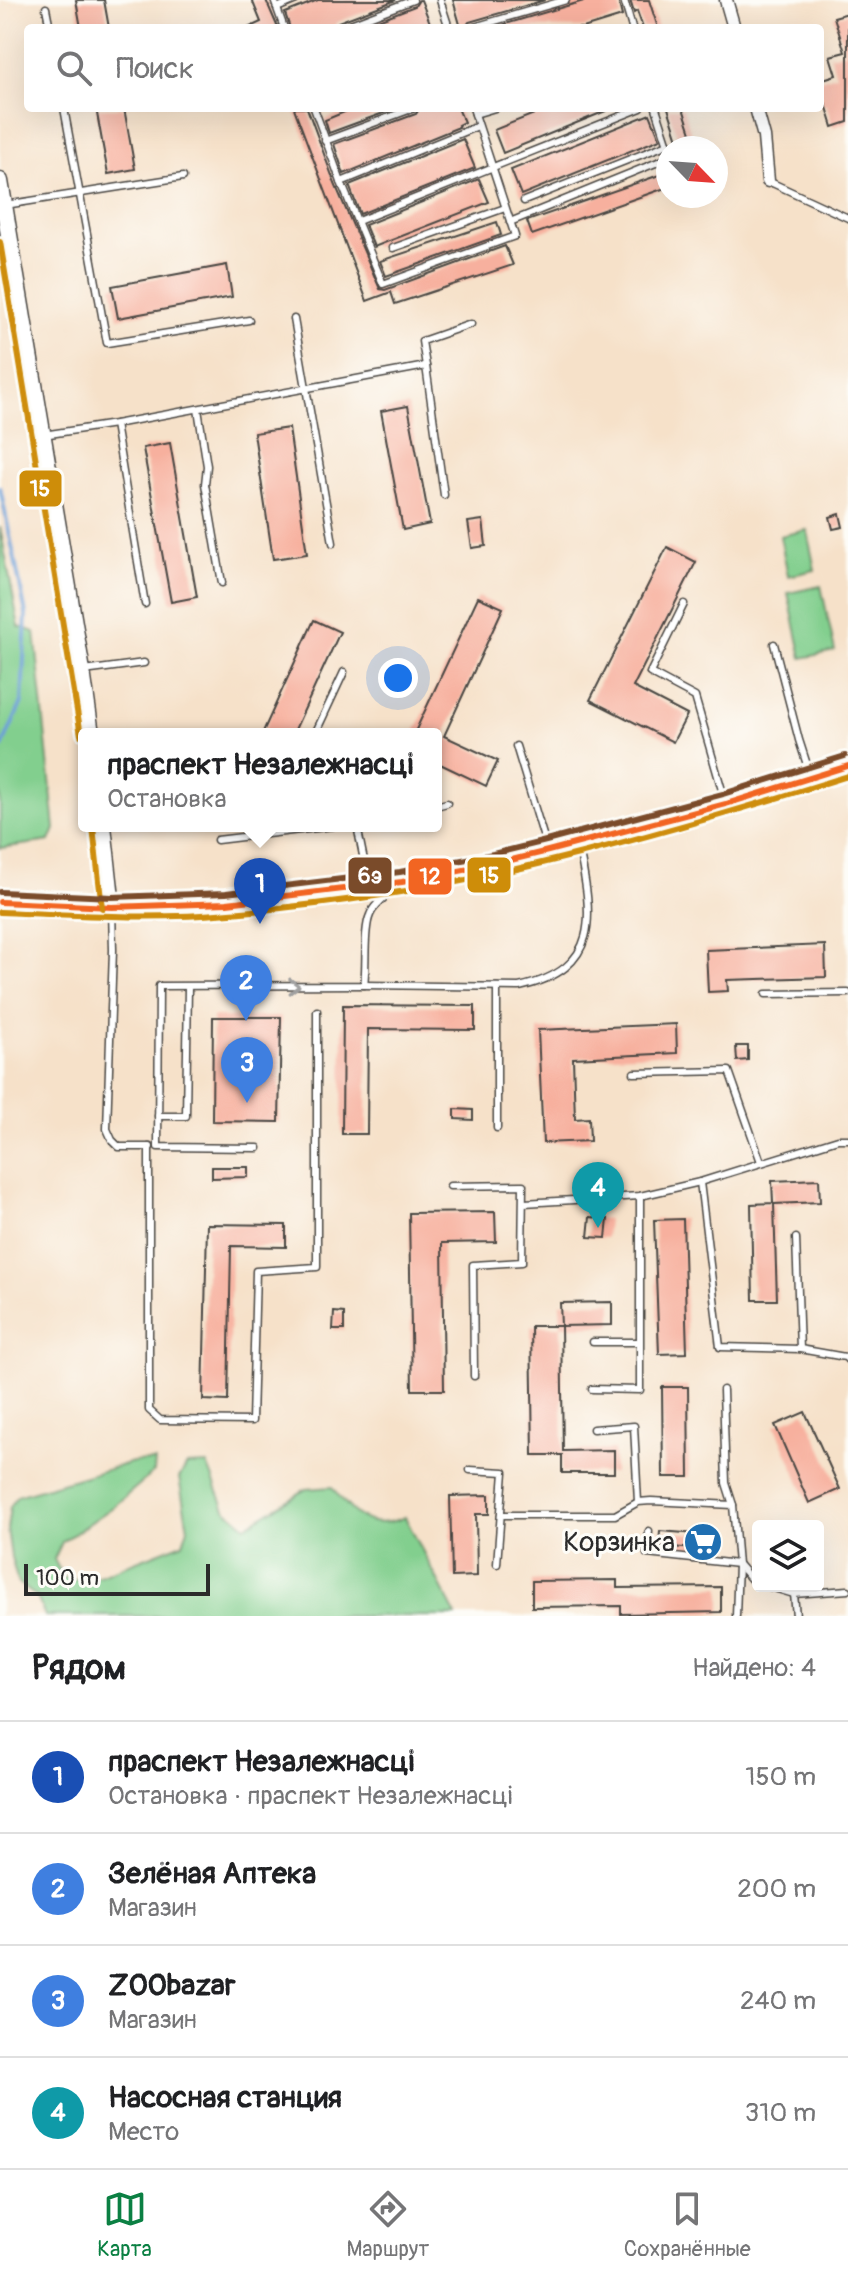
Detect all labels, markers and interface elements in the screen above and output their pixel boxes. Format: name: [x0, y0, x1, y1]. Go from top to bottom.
search box: [24, 24, 824, 112]
icon: search: [52, 46, 96, 90]
text: Поиск: [116, 50, 194, 87]
north arrow: [656, 136, 728, 208]
line badge: 15: [18, 469, 63, 508]
text: 15: [30, 475, 50, 503]
your location: [378, 658, 418, 698]
popup: [78, 728, 442, 832]
text: праспект Незалежнасці: [107, 746, 413, 783]
text: Остановка: [107, 783, 227, 815]
line badge: 6э: [347, 856, 393, 895]
line badge: 15: [466, 856, 512, 894]
line badge: 12: [407, 857, 453, 896]
pin: 1: [234, 858, 286, 924]
text: 6э: [358, 862, 382, 890]
text: 15: [479, 862, 499, 890]
text: 12: [420, 863, 440, 891]
pin: 2: [220, 955, 272, 1021]
one-way arrow: [288, 977, 301, 995]
pin: 3: [221, 1037, 273, 1103]
pin: 4: [572, 1162, 624, 1228]
map controls: [752, 1520, 824, 1592]
button: layers: [752, 1520, 824, 1592]
supermarket icon: Корзинка: [682, 1521, 724, 1563]
place label: Корзинка: [563, 1525, 675, 1560]
scale bar: [24, 1560, 210, 1596]
text: 100 m: [36, 1564, 99, 1592]
text: Рядом: [32, 1647, 126, 1690]
text: Найдено: 4: [692, 1652, 816, 1684]
text: праспект Незалежнасці: [108, 1743, 414, 1780]
text: 1: [53, 1761, 63, 1793]
text: 150 m: [745, 1761, 816, 1793]
text: Остановка · праспект Незалежнасці: [108, 1780, 512, 1812]
text: Зелёная Аптека: [108, 1855, 316, 1892]
text: 2: [51, 1873, 65, 1905]
text: 200 m: [737, 1873, 816, 1905]
text: Магазин: [108, 1892, 197, 1924]
text: ZOObazar: [108, 1967, 236, 2004]
text: 3: [51, 1985, 65, 2017]
text: 240 m: [740, 1985, 816, 2017]
text: Магазин: [108, 2004, 197, 2036]
text: Насосная станция: [108, 2079, 342, 2116]
text: 4: [50, 2097, 66, 2129]
text: 310 m: [745, 2097, 816, 2129]
text: Место: [108, 2116, 179, 2148]
tab: Карта: [97, 2187, 152, 2263]
tab: Маршрут: [346, 2187, 429, 2263]
tab: Сохранённые: [624, 2187, 751, 2263]

